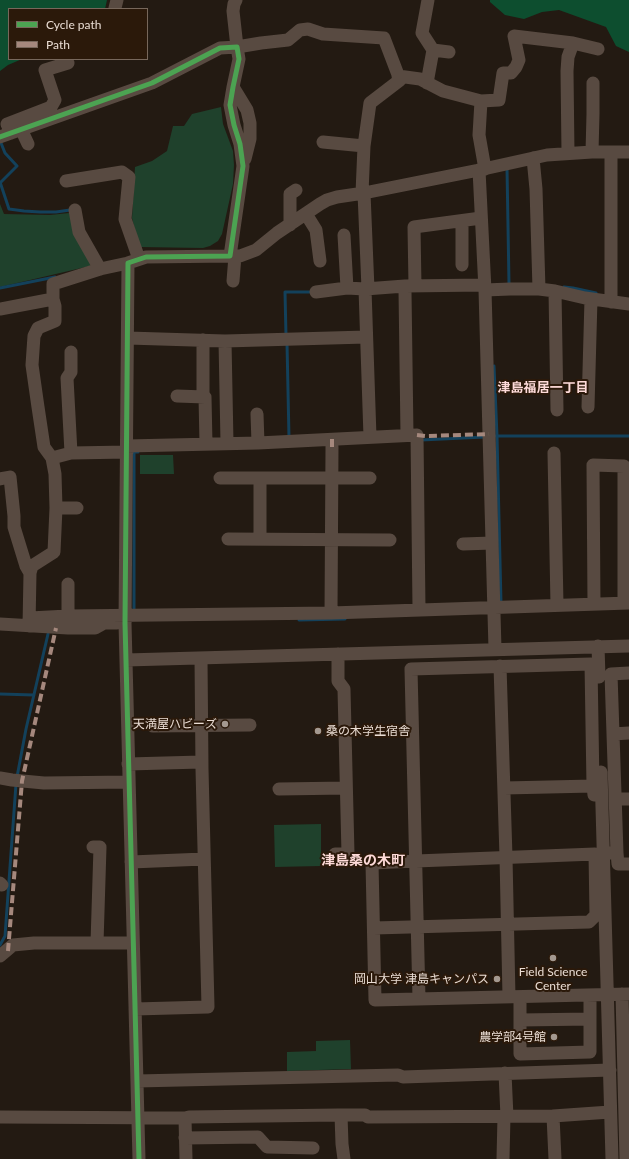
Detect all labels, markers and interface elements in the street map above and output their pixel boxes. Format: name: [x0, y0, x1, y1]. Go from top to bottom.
legend: [8, 8, 148, 60]
text: Cycle path: [46, 17, 101, 32]
text: Path: [46, 37, 70, 52]
district label: 津島福居一丁目: [498, 380, 588, 396]
place label: 天満屋ハビーズ: [133, 717, 217, 731]
marker: 天満屋ハビーズ: [220, 719, 230, 729]
place label: 桑の木学生宿舎: [326, 724, 410, 738]
marker: 桑の木学生宿舎: [313, 726, 323, 736]
district label: 津島桑の木町: [321, 852, 405, 868]
marker: Field Science Center: [548, 953, 558, 963]
place label: Field Science Center: [519, 965, 587, 993]
place label: 岡山大学 津島キャンパス: [354, 972, 489, 986]
marker: 岡山大学 津島キャンパス: [492, 974, 502, 984]
place label: 農学部4号館: [479, 1030, 546, 1044]
marker: 農学部4号館: [549, 1032, 559, 1042]

